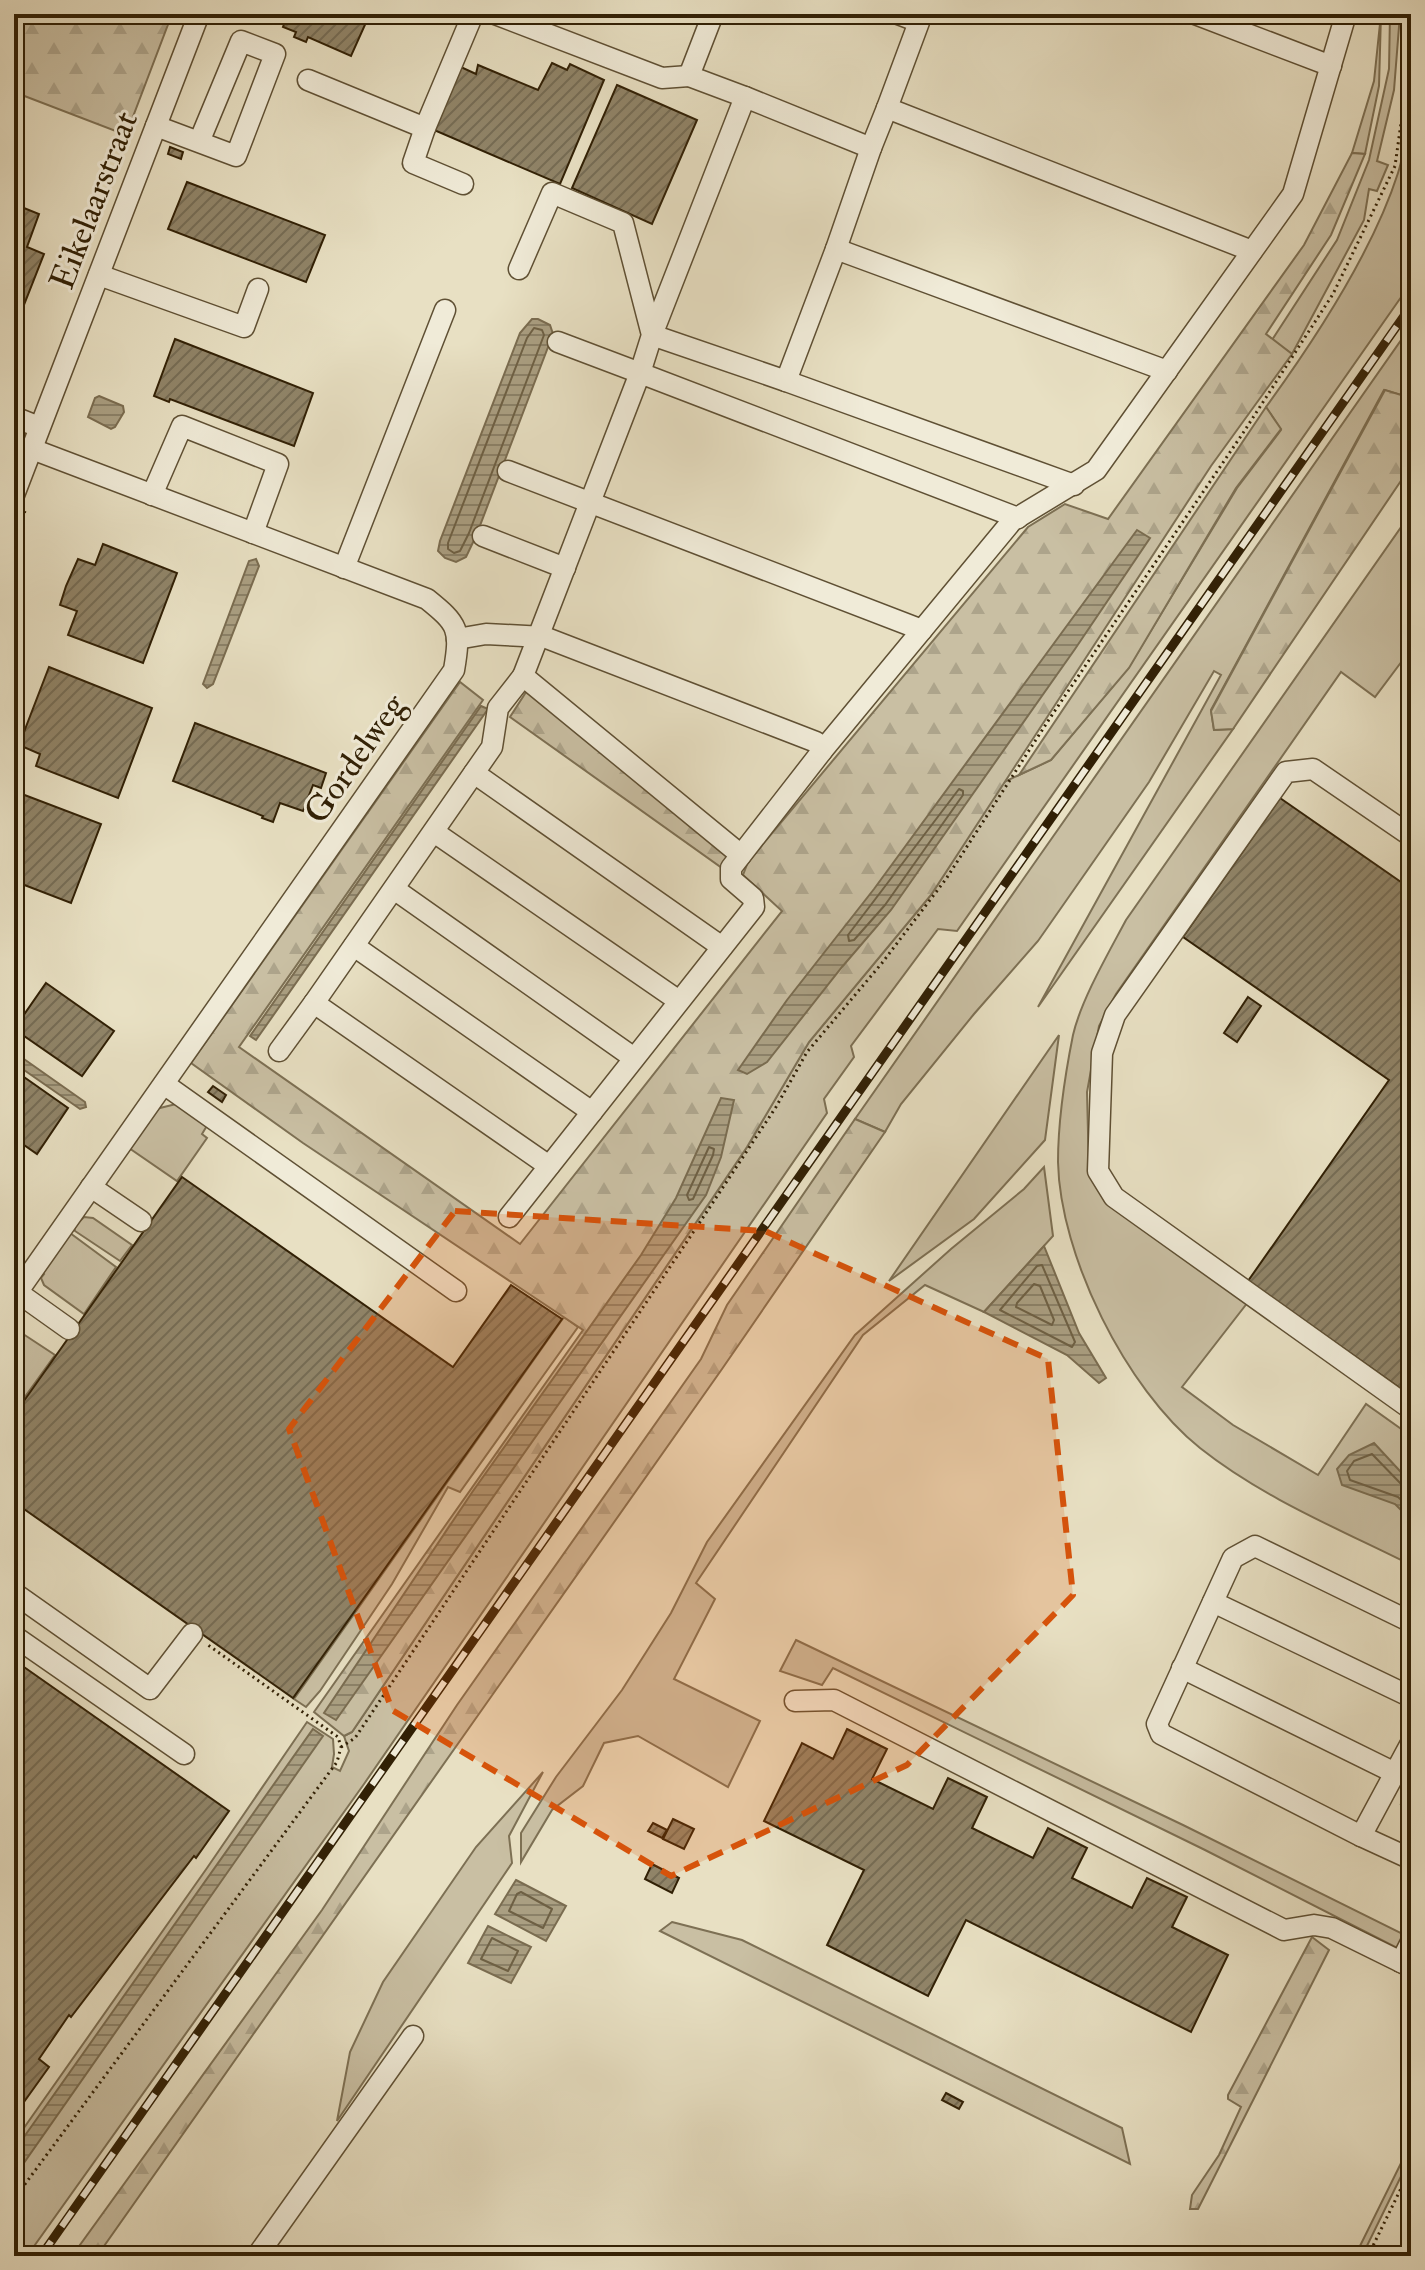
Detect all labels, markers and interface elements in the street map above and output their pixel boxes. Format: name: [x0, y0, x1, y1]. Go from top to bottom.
street label: Eikelaarstraat: [41, 105, 148, 296]
street label: Gordelweg: [295, 685, 416, 832]

